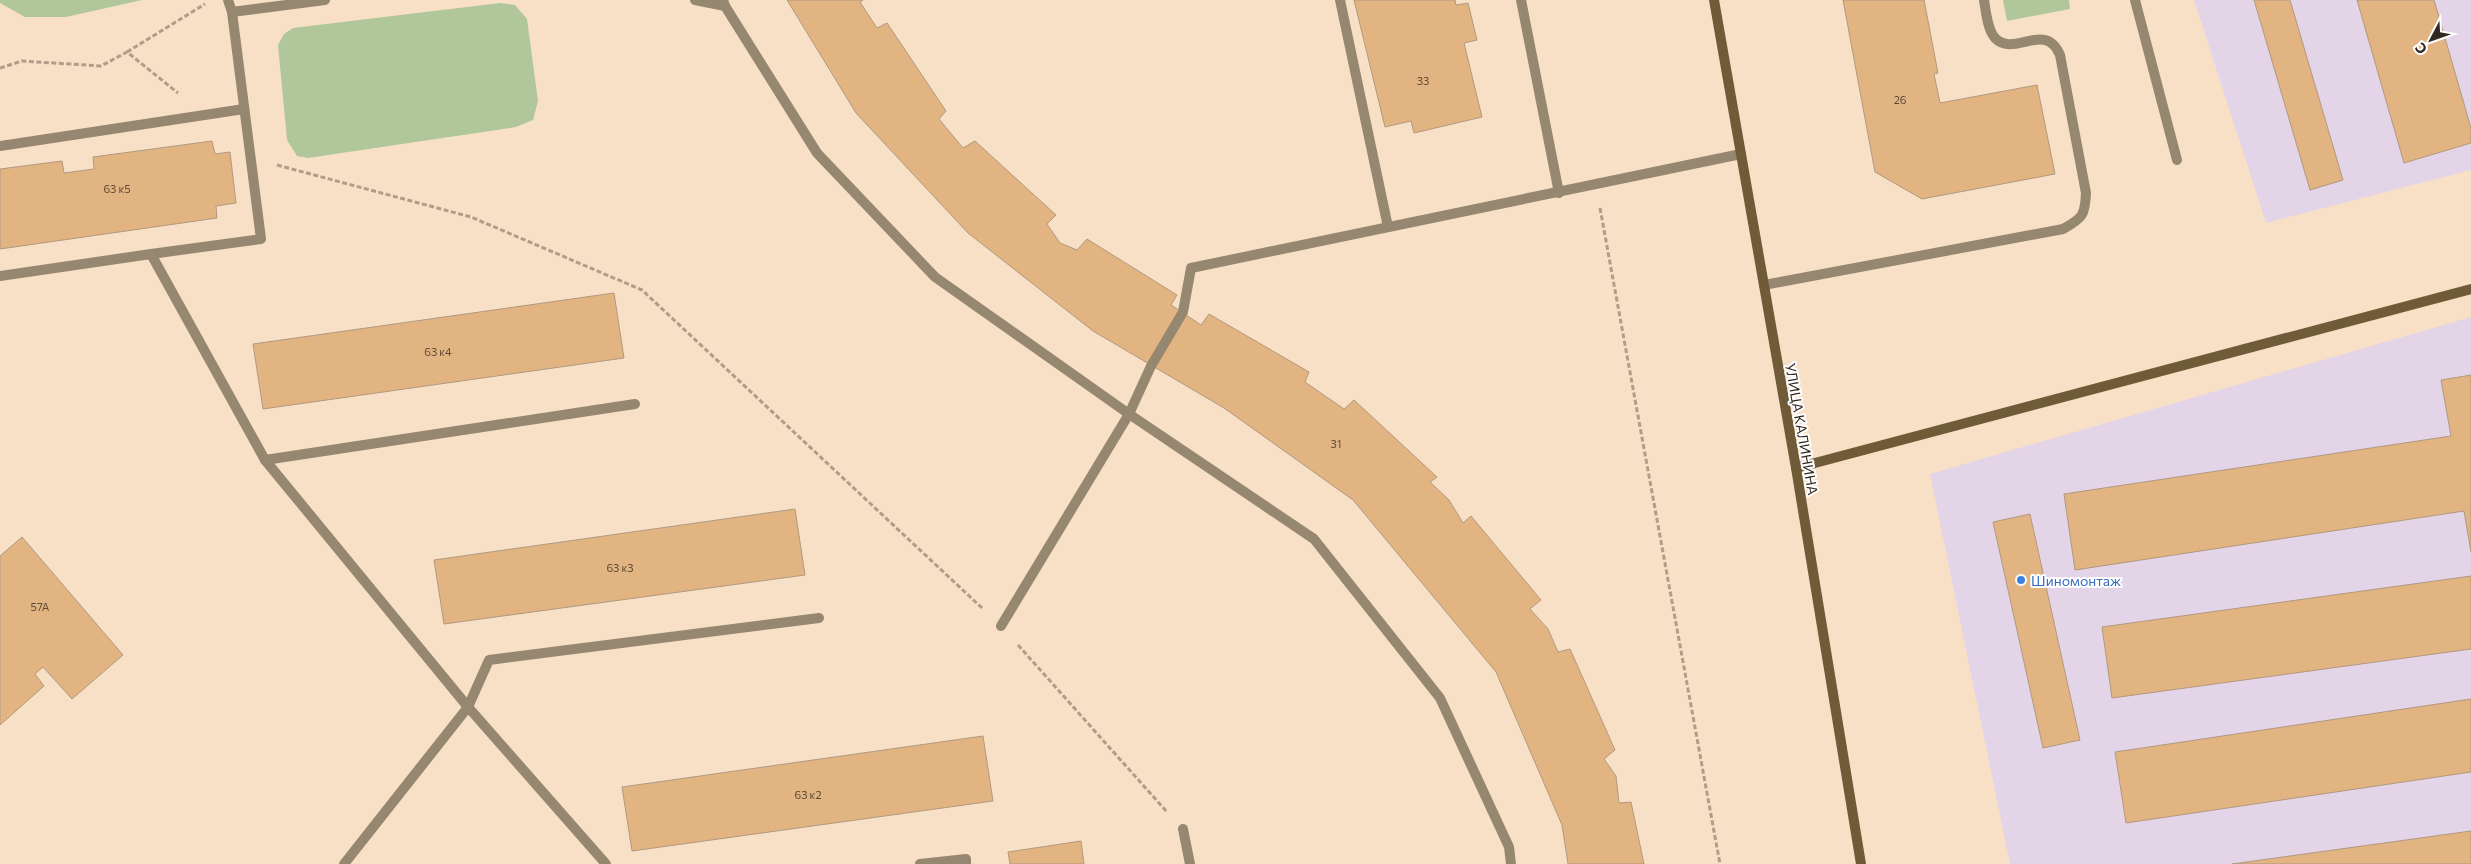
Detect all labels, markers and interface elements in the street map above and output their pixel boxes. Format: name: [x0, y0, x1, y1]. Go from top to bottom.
north arrow: [2406, 15, 2456, 65]
text: С: [2411, 40, 2430, 58]
house number: 33: [1417, 74, 1429, 87]
house number: 26: [1894, 93, 1907, 106]
house number: 63 к5: [103, 182, 131, 195]
house number: 63 к4: [424, 345, 452, 358]
street label: УЛИЦА КАЛИНИНА: [1782, 362, 1822, 497]
house number: 31: [1331, 437, 1341, 450]
house number: 63 к3: [606, 561, 634, 574]
place label: Шиномонтаж: [2031, 572, 2121, 589]
marker: Шиномонтаж: [2015, 574, 2027, 586]
house number: 57А: [31, 600, 50, 613]
house number: 63 к2: [794, 788, 822, 801]

